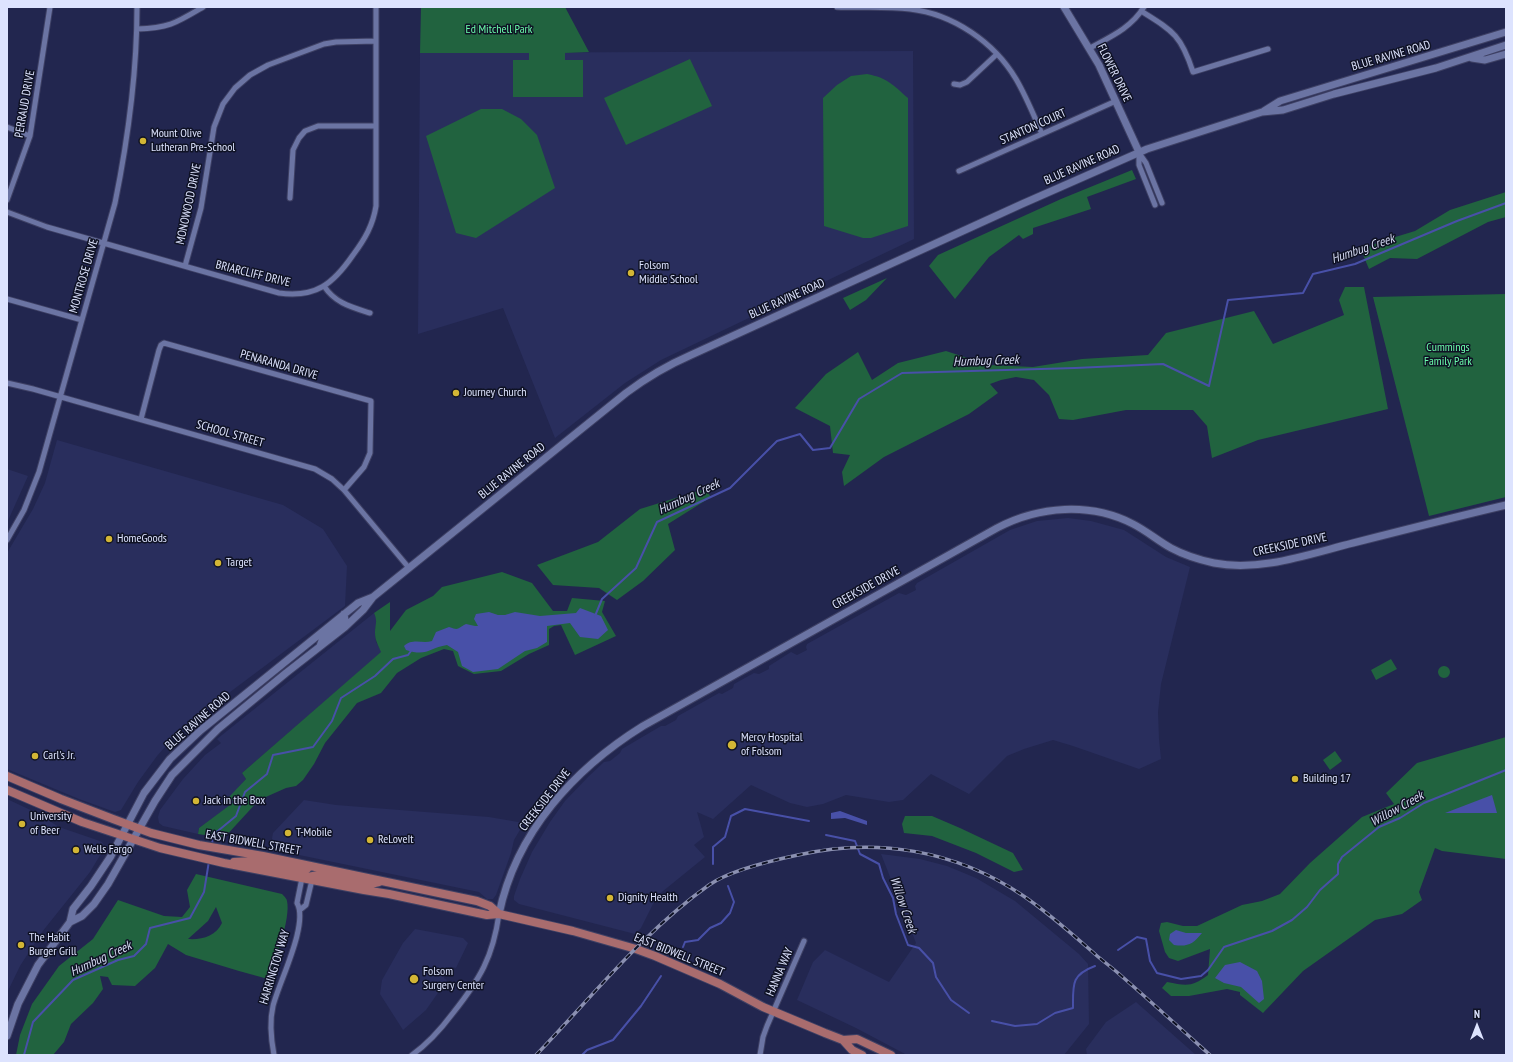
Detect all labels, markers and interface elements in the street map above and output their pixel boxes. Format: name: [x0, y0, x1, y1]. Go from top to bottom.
park label: Ed Mitchell Park: [466, 23, 532, 37]
street label: BLUE RAVINE ROAD: [1350, 38, 1432, 74]
street label: FLOWER DRIVE: [1094, 42, 1134, 104]
street label: PERRAUD DRIVE: [12, 69, 38, 139]
street label: STANTON COURT: [998, 106, 1068, 148]
place label: Mount Olive Lutheran Pre-School: [151, 127, 235, 155]
marker: Mount Olive Lutheran Pre-School: [138, 136, 148, 146]
street label: BLUE RAVINE ROAD: [1042, 142, 1122, 188]
street label: MONOWOOD DRIVE: [173, 162, 205, 246]
water label: Humbug Creek: [1329, 231, 1397, 267]
street label: MONTROSE DRIVE: [67, 237, 101, 315]
street label: BRIARCLIFF DRIVE: [214, 258, 292, 290]
place label: Folsom Middle School: [639, 259, 698, 287]
marker: Folsom Middle School: [626, 268, 636, 278]
street label: BLUE RAVINE ROAD: [747, 276, 827, 322]
park label: Cummings Family Park: [1424, 341, 1472, 369]
street label: PENARANDA DRIVE: [238, 347, 320, 383]
water label: Humbug Creek: [953, 352, 1019, 370]
place label: Journey Church: [464, 386, 526, 400]
marker: Journey Church: [451, 388, 461, 398]
street label: SCHOOL STREET: [195, 417, 265, 451]
street label: BLUE RAVINE ROAD: [476, 440, 548, 502]
water label: Humbug Creek: [656, 476, 722, 518]
street label: CREEKSIDE DRIVE: [1252, 530, 1328, 560]
place label: HomeGoods: [117, 532, 167, 546]
marker: HomeGoods: [104, 534, 114, 544]
place label: Target: [226, 556, 252, 570]
marker: Target: [213, 558, 223, 568]
street label: CREEKSIDE DRIVE: [830, 564, 902, 612]
street label: BLUE RAVINE ROAD: [163, 689, 233, 753]
place label: Mercy Hospital of Folsom: [741, 731, 802, 759]
marker: Mercy Hospital of Folsom: [726, 739, 738, 751]
place label: Carl's Jr.: [43, 749, 75, 763]
marker: Carl's Jr.: [30, 751, 40, 761]
street label: CREEKSIDE DRIVE: [516, 766, 574, 834]
place label: Building 17: [1303, 772, 1351, 786]
marker: Building 17: [1290, 774, 1300, 784]
water label: Willow Creek: [1368, 788, 1426, 830]
place label: Jack in the Box: [204, 794, 265, 808]
marker: Jack in the Box: [191, 796, 201, 806]
place label: University of Beer: [30, 810, 71, 838]
marker: University of Beer: [17, 819, 27, 829]
place label: T-Mobile: [296, 826, 332, 840]
street label: EAST BIDWELL STREET: [204, 828, 302, 858]
marker: T-Mobile: [283, 828, 293, 838]
place label: ReLoveIt: [378, 833, 413, 847]
marker: ReLoveIt: [365, 835, 375, 845]
place label: Wells Fargo: [84, 843, 132, 857]
marker: Wells Fargo: [71, 845, 81, 855]
water label: Willow Creek: [886, 875, 920, 935]
place label: Dignity Health: [618, 891, 678, 905]
marker: Dignity Health: [605, 893, 615, 903]
street label: HARRINGTON WAY: [257, 928, 293, 1006]
street label: EAST BIDWELL STREET: [632, 930, 726, 980]
place label: The Habit Burger Grill: [29, 931, 77, 959]
water label: Humbug Creek: [68, 938, 134, 980]
marker: The Habit Burger Grill: [16, 940, 26, 950]
street label: HANNA WAY: [763, 946, 797, 998]
place label: Folsom Surgery Center: [423, 965, 484, 993]
marker: Folsom Surgery Center: [408, 973, 420, 985]
north arrow: [1457, 1006, 1497, 1046]
text: N: [1474, 1007, 1480, 1021]

